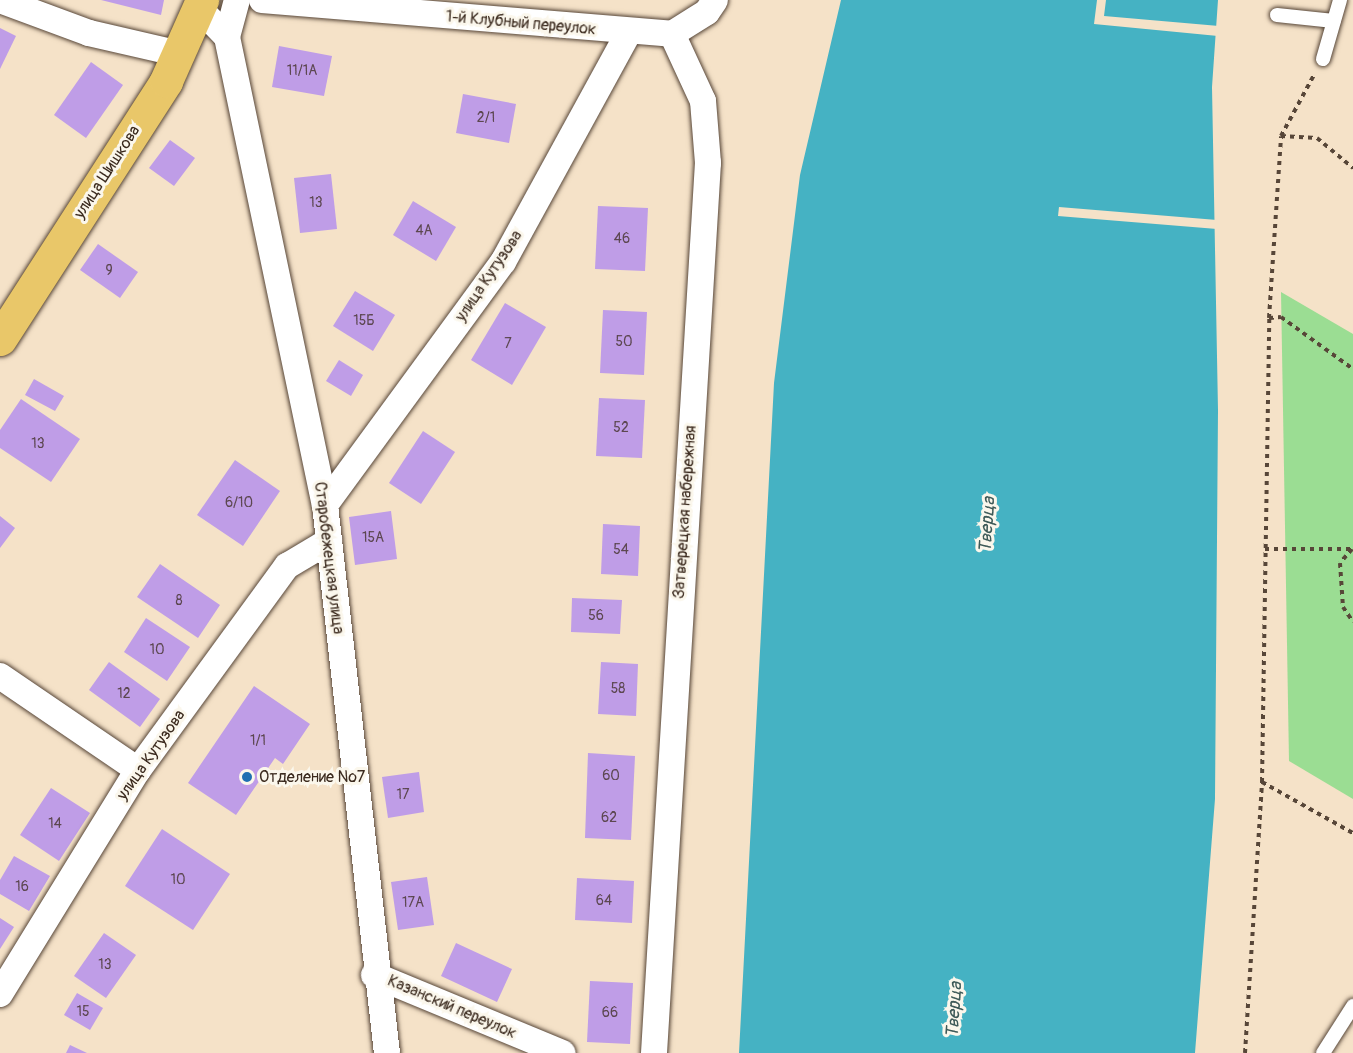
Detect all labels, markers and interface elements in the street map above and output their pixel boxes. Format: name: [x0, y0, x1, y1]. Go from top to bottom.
street label: 1-й Клубный переулок: [445, 7, 597, 39]
house number: 11/1А: [287, 63, 317, 79]
house number: 2/1: [477, 110, 495, 126]
street label: улица Шишкова: [70, 122, 144, 222]
house number: 13: [309, 195, 323, 211]
house number: 4А: [415, 223, 433, 239]
street label: улица Кутузова: [451, 227, 527, 325]
house number: 46: [614, 231, 630, 247]
house number: 9: [105, 263, 113, 279]
house number: 15Б: [353, 313, 375, 329]
house number: 50: [615, 334, 633, 350]
house number: 7: [504, 336, 512, 352]
house number: 52: [613, 420, 629, 436]
street label: Затверецкая набережная: [669, 425, 701, 599]
house number: 13: [31, 436, 45, 452]
street label: Старобежецкая улица: [310, 481, 348, 635]
house number: 6/10: [225, 495, 253, 511]
water label: Тверца: [975, 496, 1001, 554]
house number: 15А: [362, 530, 384, 546]
house number: 54: [613, 542, 629, 558]
house number: 8: [175, 593, 183, 609]
house number: 56: [588, 608, 604, 624]
house number: 10: [149, 642, 165, 658]
house number: 58: [611, 681, 625, 697]
house number: 12: [117, 686, 131, 702]
street label: улица Кутузова: [113, 706, 189, 804]
house number: 1/1: [250, 733, 266, 749]
place label: Отделение №7: [259, 767, 365, 787]
house number: 60: [602, 768, 620, 784]
marker: Отделение №7: [240, 770, 254, 784]
house number: 17: [397, 787, 409, 803]
house number: 62: [601, 810, 617, 826]
house number: 14: [48, 816, 62, 832]
house number: 10: [170, 872, 186, 888]
house number: 16: [15, 879, 29, 895]
house number: 64: [596, 893, 612, 909]
house number: 17А: [402, 895, 424, 911]
house number: 13: [98, 957, 112, 973]
street label: Казанский переулок: [385, 971, 519, 1043]
water label: Тверца: [942, 981, 968, 1039]
house number: 15: [76, 1004, 90, 1020]
house number: 66: [602, 1005, 618, 1021]

